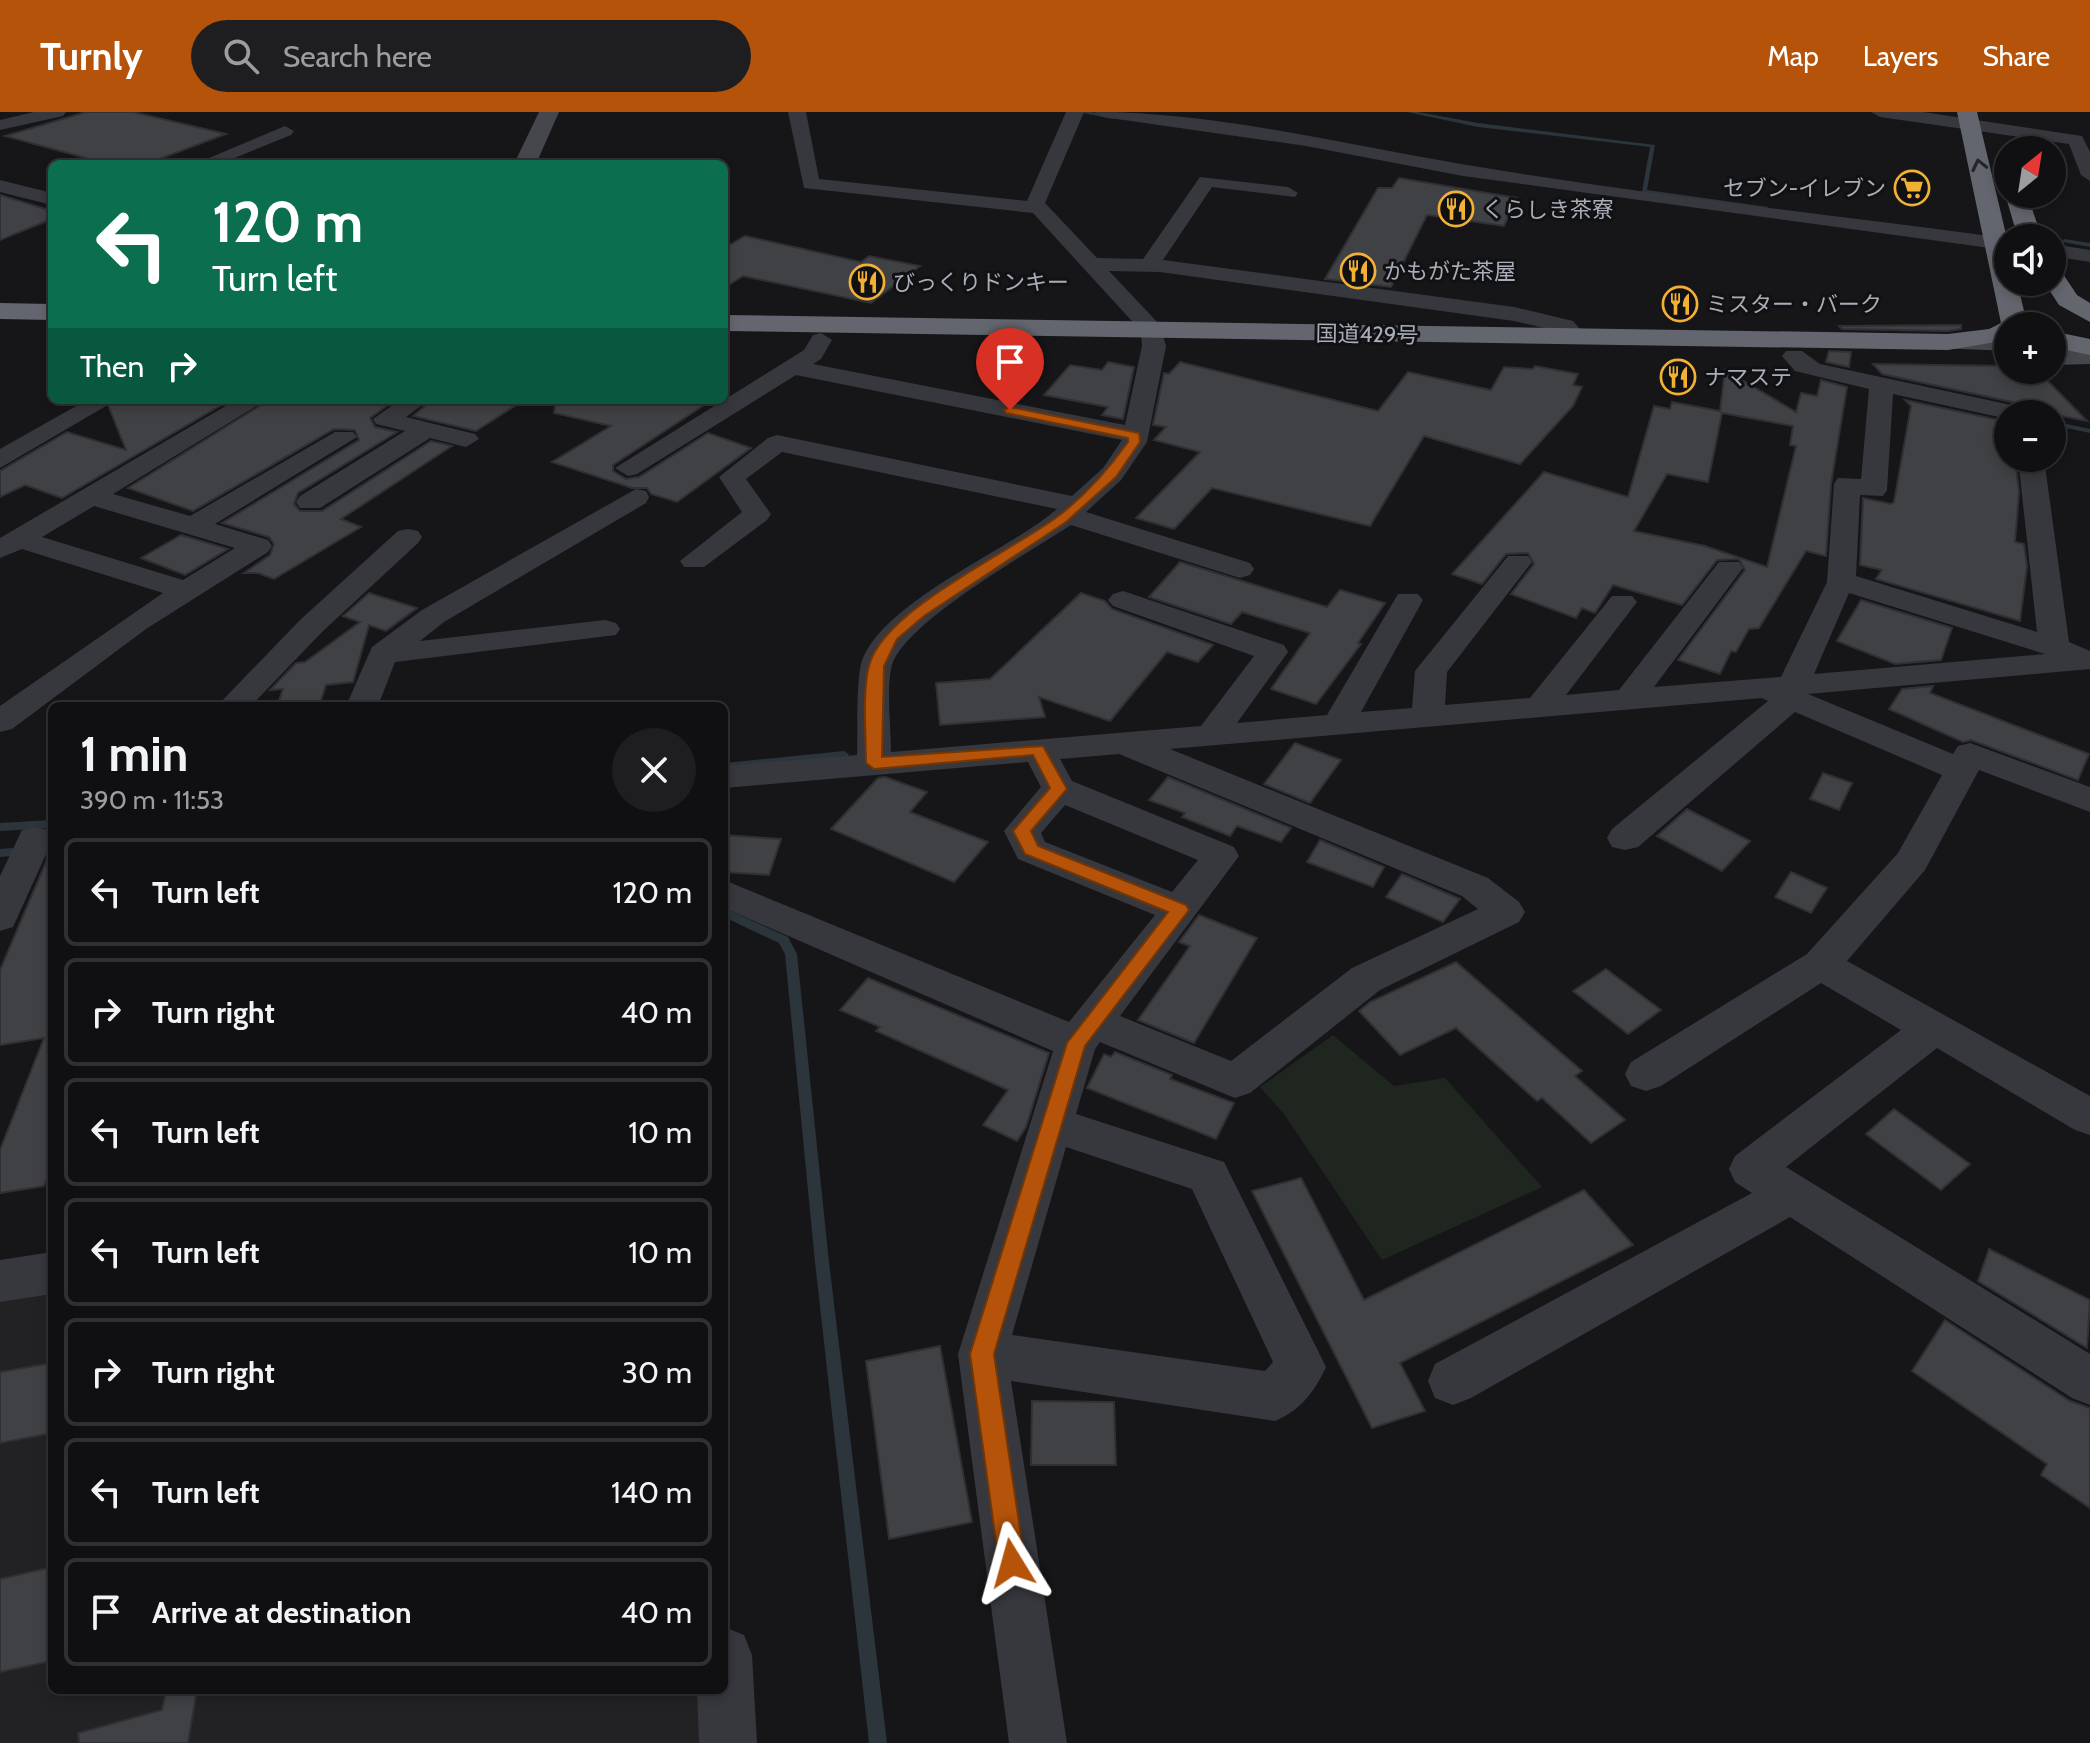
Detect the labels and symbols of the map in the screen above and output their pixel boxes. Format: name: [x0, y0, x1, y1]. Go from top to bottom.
north arrow: [1994, 136, 2066, 208]
one-way arrow: [1971, 158, 1988, 172]
supermarket icon: セブン-イレブン: [1893, 169, 1931, 207]
place label: セブン-イレブン: [1723, 175, 1886, 202]
restaurant icon: くらしき茶寮: [1437, 190, 1475, 228]
place label: くらしき茶寮: [1482, 196, 1614, 223]
restaurant icon: かもがた茶屋: [1339, 252, 1377, 290]
place label: かもがた茶屋: [1384, 258, 1516, 285]
restaurant icon: びっくりドンキー: [848, 263, 886, 301]
place label: びっくりドンキー: [893, 269, 1069, 296]
restaurant icon: ミスター・バーク: [1661, 285, 1699, 323]
place label: ミスター・バーク: [1706, 291, 1882, 318]
street label: 国道429号: [1315, 320, 1419, 349]
pin: [976, 328, 1044, 410]
restaurant icon: ナマステ: [1659, 358, 1697, 396]
place label: ナマステ: [1704, 364, 1792, 391]
position arrow: [970, 1521, 1054, 1605]

